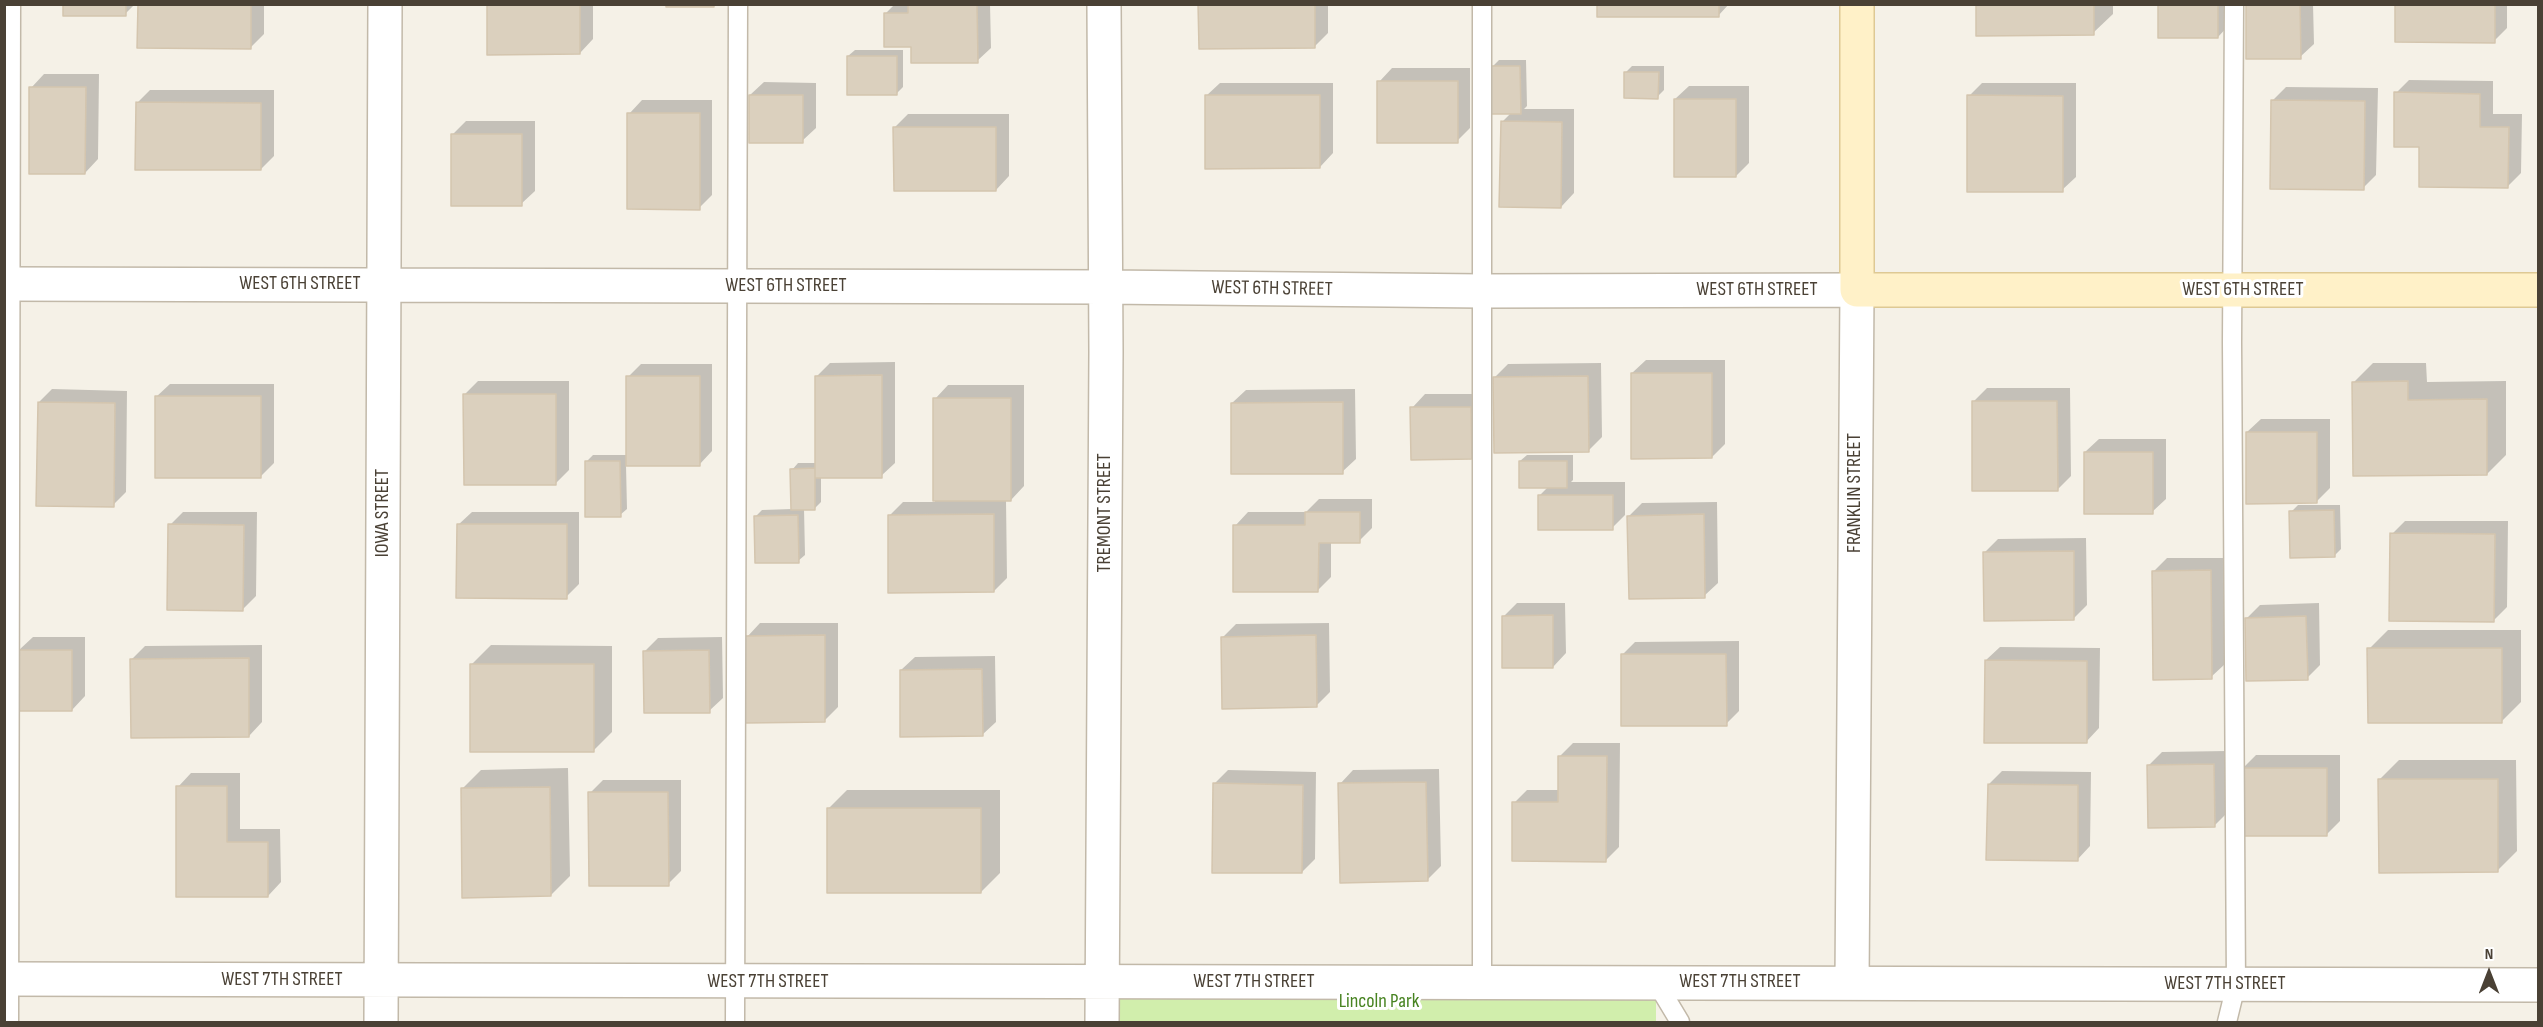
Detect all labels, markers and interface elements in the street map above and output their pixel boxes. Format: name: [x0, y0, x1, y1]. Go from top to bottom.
street label: WEST 6TH STREET: [239, 272, 361, 296]
street label: WEST 6TH STREET: [725, 274, 847, 298]
street label: WEST 6TH STREET: [1211, 276, 1333, 302]
street label: WEST 6TH STREET: [1696, 278, 1818, 302]
street label: WEST 6TH STREET: [2182, 278, 2304, 302]
street label: FRANKLIN STREET: [1843, 433, 1867, 553]
street label: TREMONT STREET: [1093, 453, 1117, 573]
street label: IOWA STREET: [371, 469, 395, 557]
north arrow: [2459, 943, 2519, 1003]
text: N: [2485, 945, 2493, 964]
street label: WEST 7TH STREET: [221, 968, 343, 992]
street label: WEST 7TH STREET: [707, 970, 829, 994]
street label: WEST 7TH STREET: [1193, 970, 1315, 994]
street label: WEST 7TH STREET: [1679, 970, 1801, 994]
street label: WEST 7TH STREET: [2164, 972, 2286, 996]
park label: Lincoln Park: [1339, 990, 1419, 1014]

